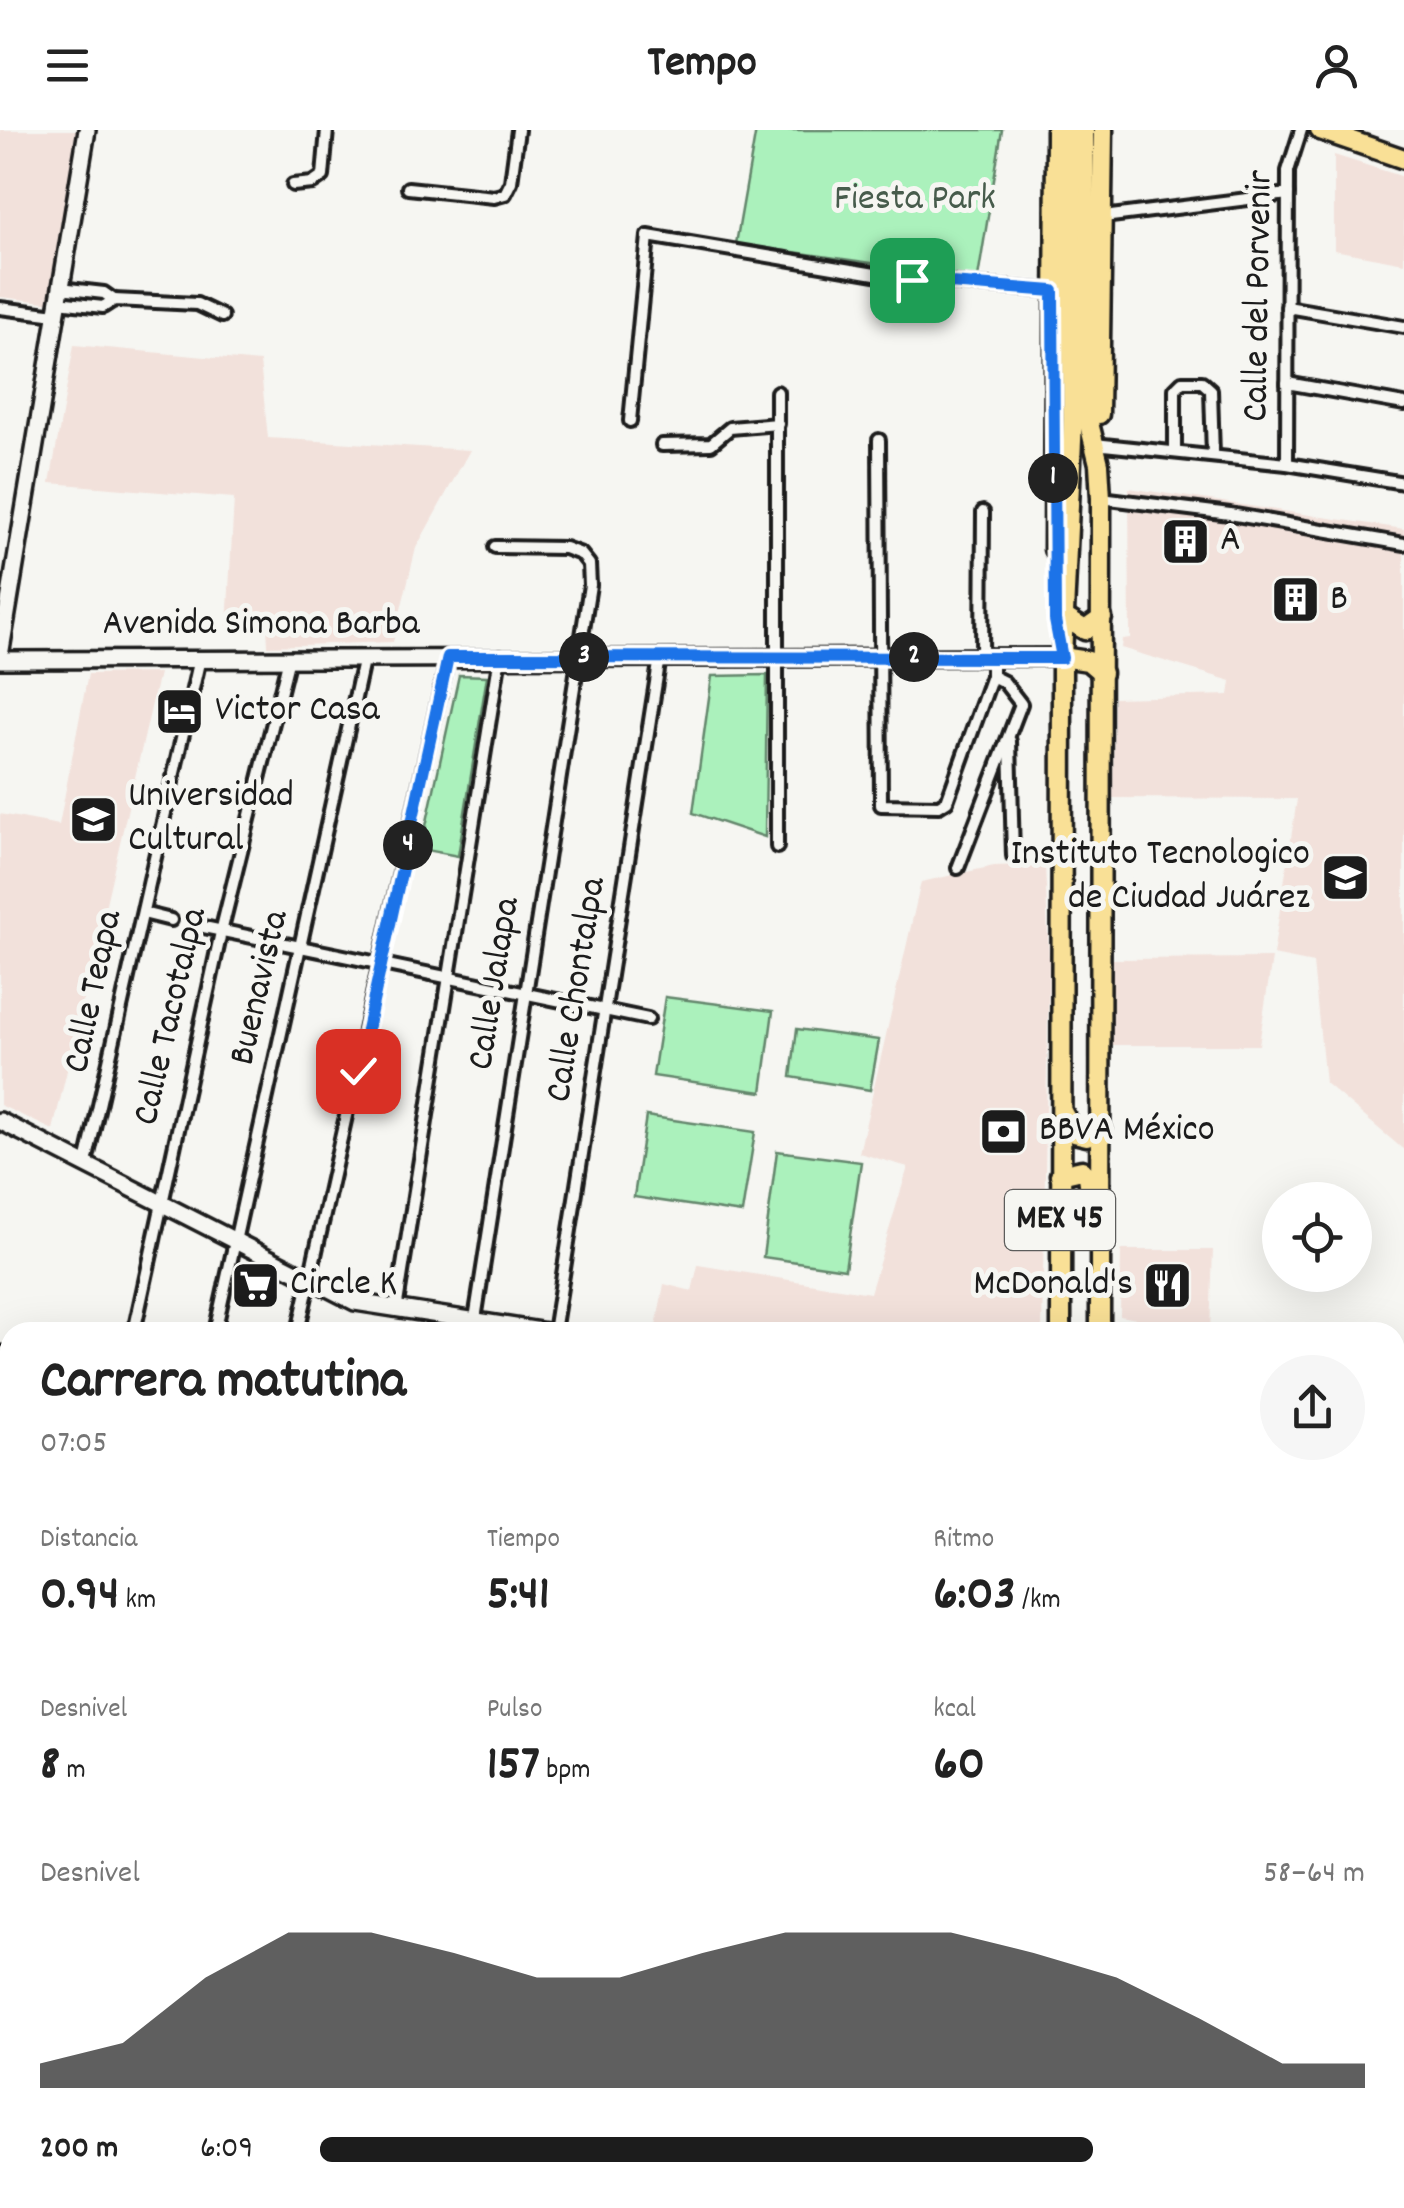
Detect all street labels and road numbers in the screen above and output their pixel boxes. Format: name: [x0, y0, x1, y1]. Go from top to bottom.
street label: Calle del Porvenir: [1230, 170, 1290, 422]
street label: Avenida Simona Barba: [102, 598, 421, 653]
street label: Calle Chontalpa: [533, 872, 623, 1106]
street label: Calle Jalapa: [455, 893, 537, 1074]
street label: Calle Tacotalpa: [120, 902, 224, 1131]
street label: Calle Teapa: [51, 904, 139, 1079]
street label: Buenavista: [217, 904, 306, 1071]
road number: MEX 45: [1005, 1190, 1115, 1250]

